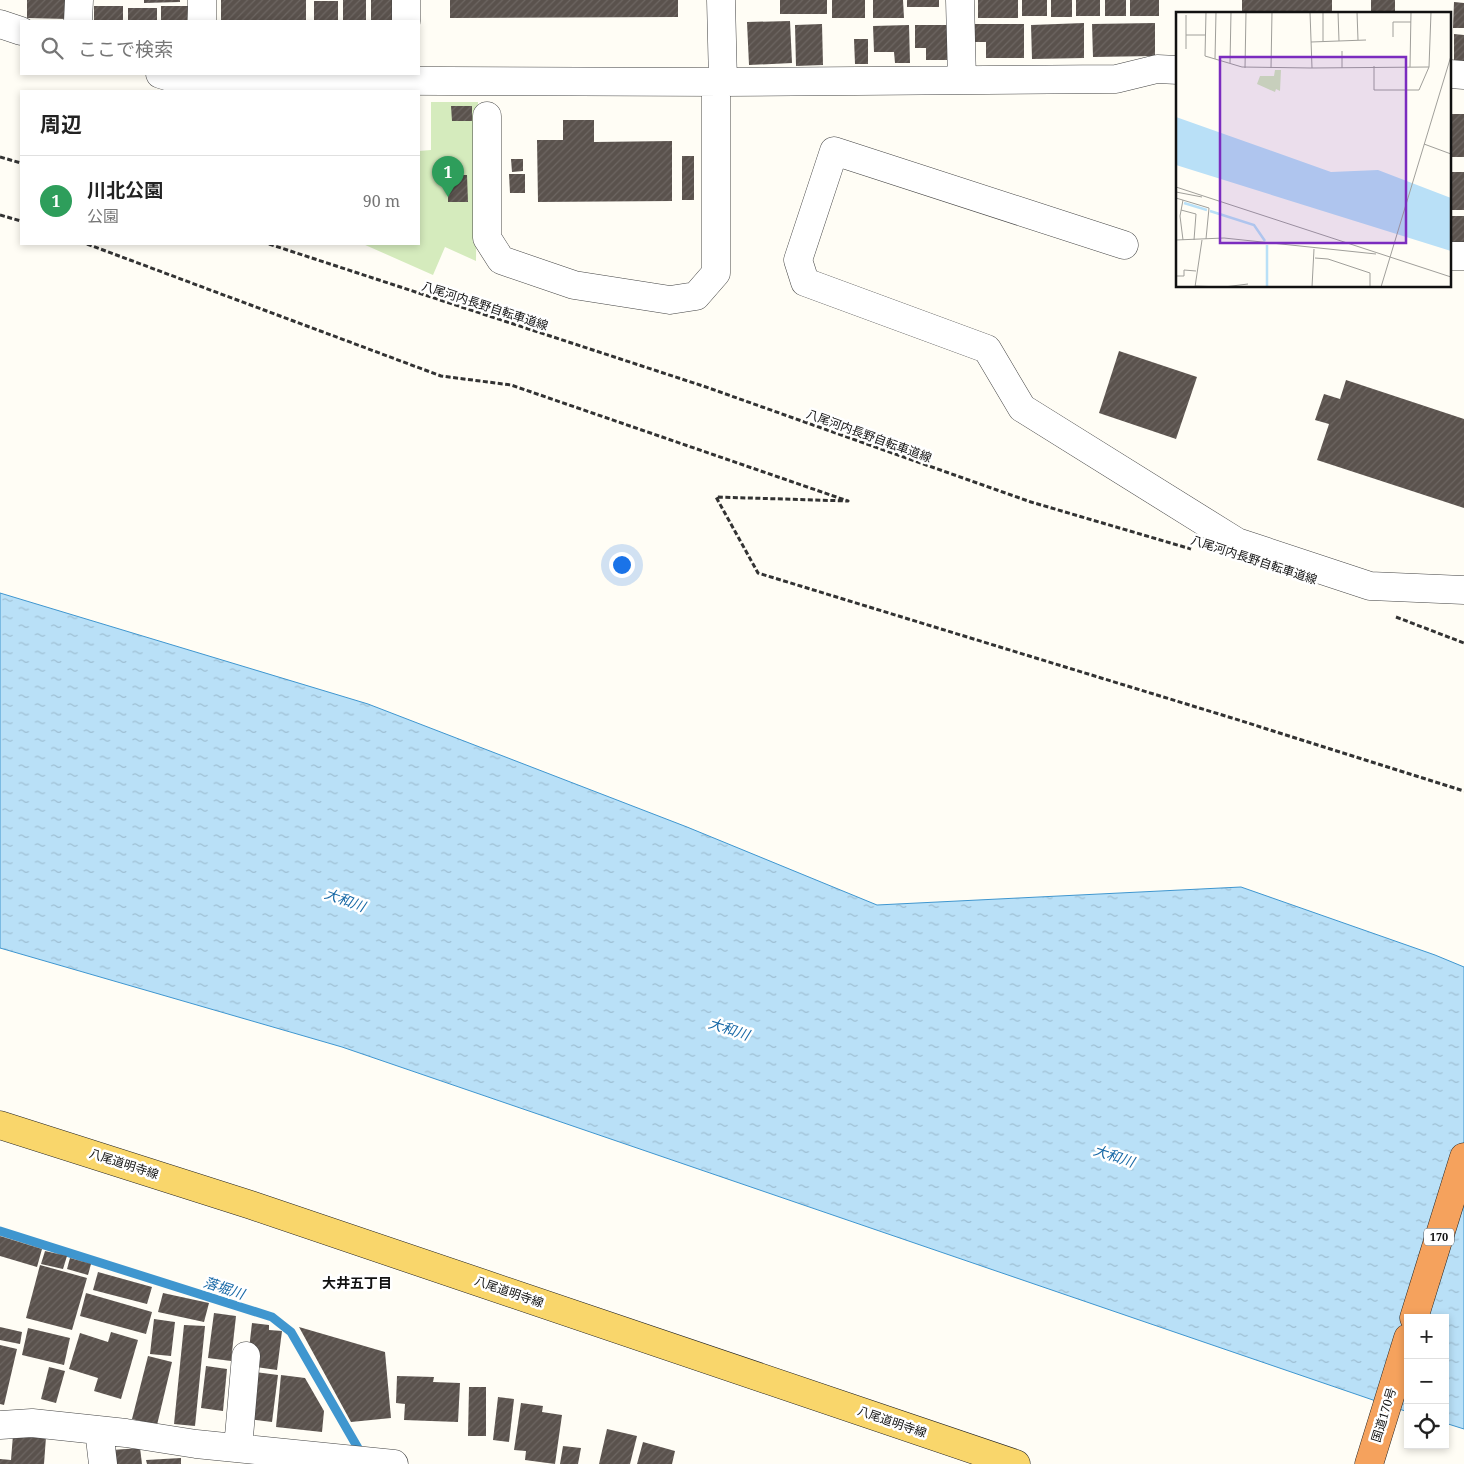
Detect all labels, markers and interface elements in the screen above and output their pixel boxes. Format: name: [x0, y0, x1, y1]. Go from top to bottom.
inset map: [1176, 12, 1452, 288]
search box: [20, 20, 420, 75]
icon: search: [38, 34, 66, 62]
text: ここで検索: [78, 36, 173, 62]
text: 周辺: [40, 110, 82, 138]
pin: 1: [432, 156, 464, 197]
text: 川北公園: [87, 177, 163, 203]
text: 1: [51, 190, 61, 212]
text: 90 m: [363, 190, 400, 212]
text: 公園: [87, 205, 119, 227]
street label: 八尾河内長野自転車道線: [420, 277, 551, 334]
street label: 八尾河内長野自転車道線: [804, 405, 934, 466]
street label: 八尾河内長野自転車道線: [1189, 531, 1320, 588]
your location: [609, 552, 635, 578]
water label: 大和川: [322, 883, 370, 916]
water label: 大和川: [706, 1013, 754, 1045]
water label: 大和川: [1091, 1140, 1139, 1172]
street label: 八尾道明寺線: [87, 1144, 161, 1183]
road number: 170: [1424, 1228, 1454, 1246]
water label: 落堀川: [201, 1272, 249, 1304]
street label: 八尾道明寺線: [472, 1272, 546, 1311]
district label: 大井五丁目: [322, 1273, 392, 1292]
map controls: [1404, 1314, 1449, 1449]
button: +: [1404, 1314, 1449, 1359]
button: −: [1404, 1359, 1449, 1404]
street label: 国道170号: [1367, 1386, 1400, 1444]
street label: 八尾道明寺線: [855, 1402, 929, 1441]
button: locate: [1404, 1404, 1449, 1449]

